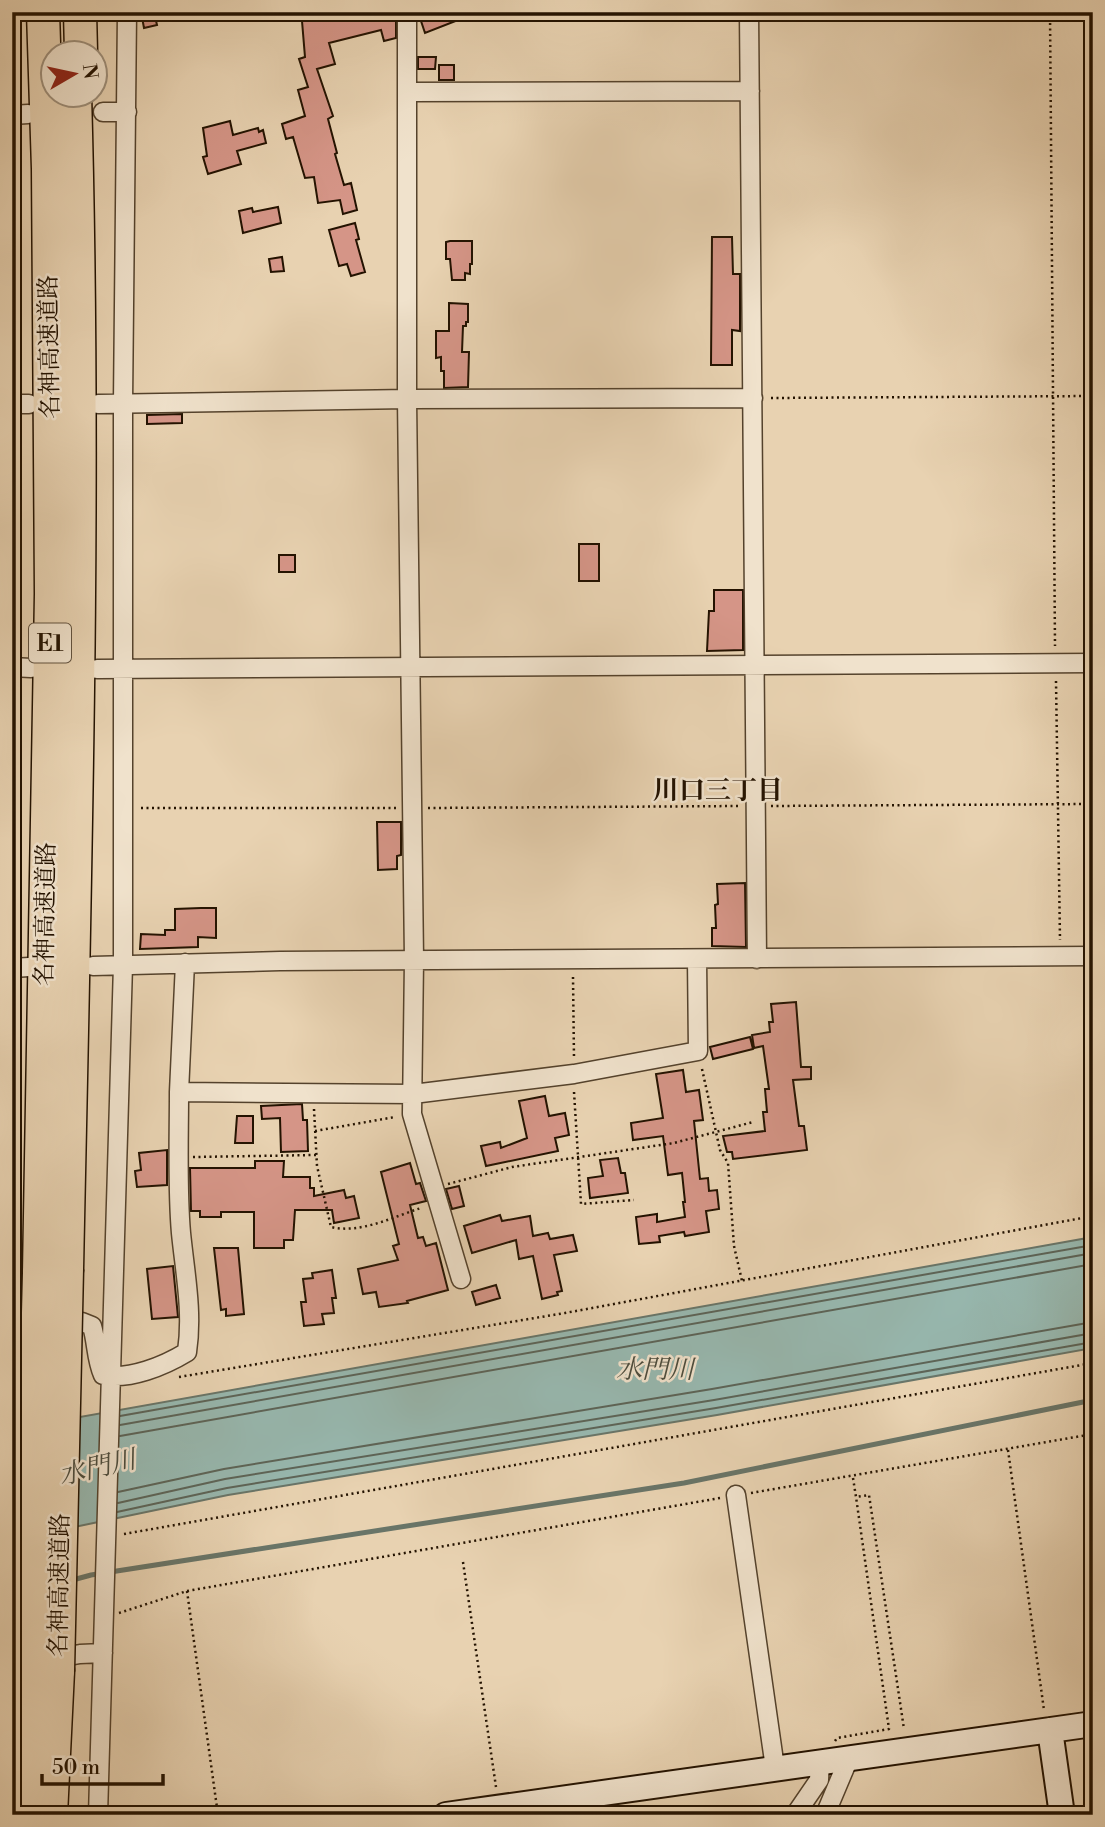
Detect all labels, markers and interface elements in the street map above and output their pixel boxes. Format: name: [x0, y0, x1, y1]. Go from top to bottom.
north arrow: [38, 38, 108, 108]
text: N: [77, 62, 103, 81]
street label: 名神高速道路: [34, 275, 66, 419]
road number: E1: [29, 624, 71, 663]
district label: 川口三丁目: [653, 775, 783, 807]
street label: 名神高速道路: [30, 842, 62, 986]
water label: 水門川: [616, 1354, 697, 1386]
water label: 水門川: [56, 1443, 142, 1492]
street label: 名神高速道路: [44, 1513, 76, 1657]
scale bar: [42, 1743, 163, 1787]
text: 50 m: [52, 1755, 100, 1781]

